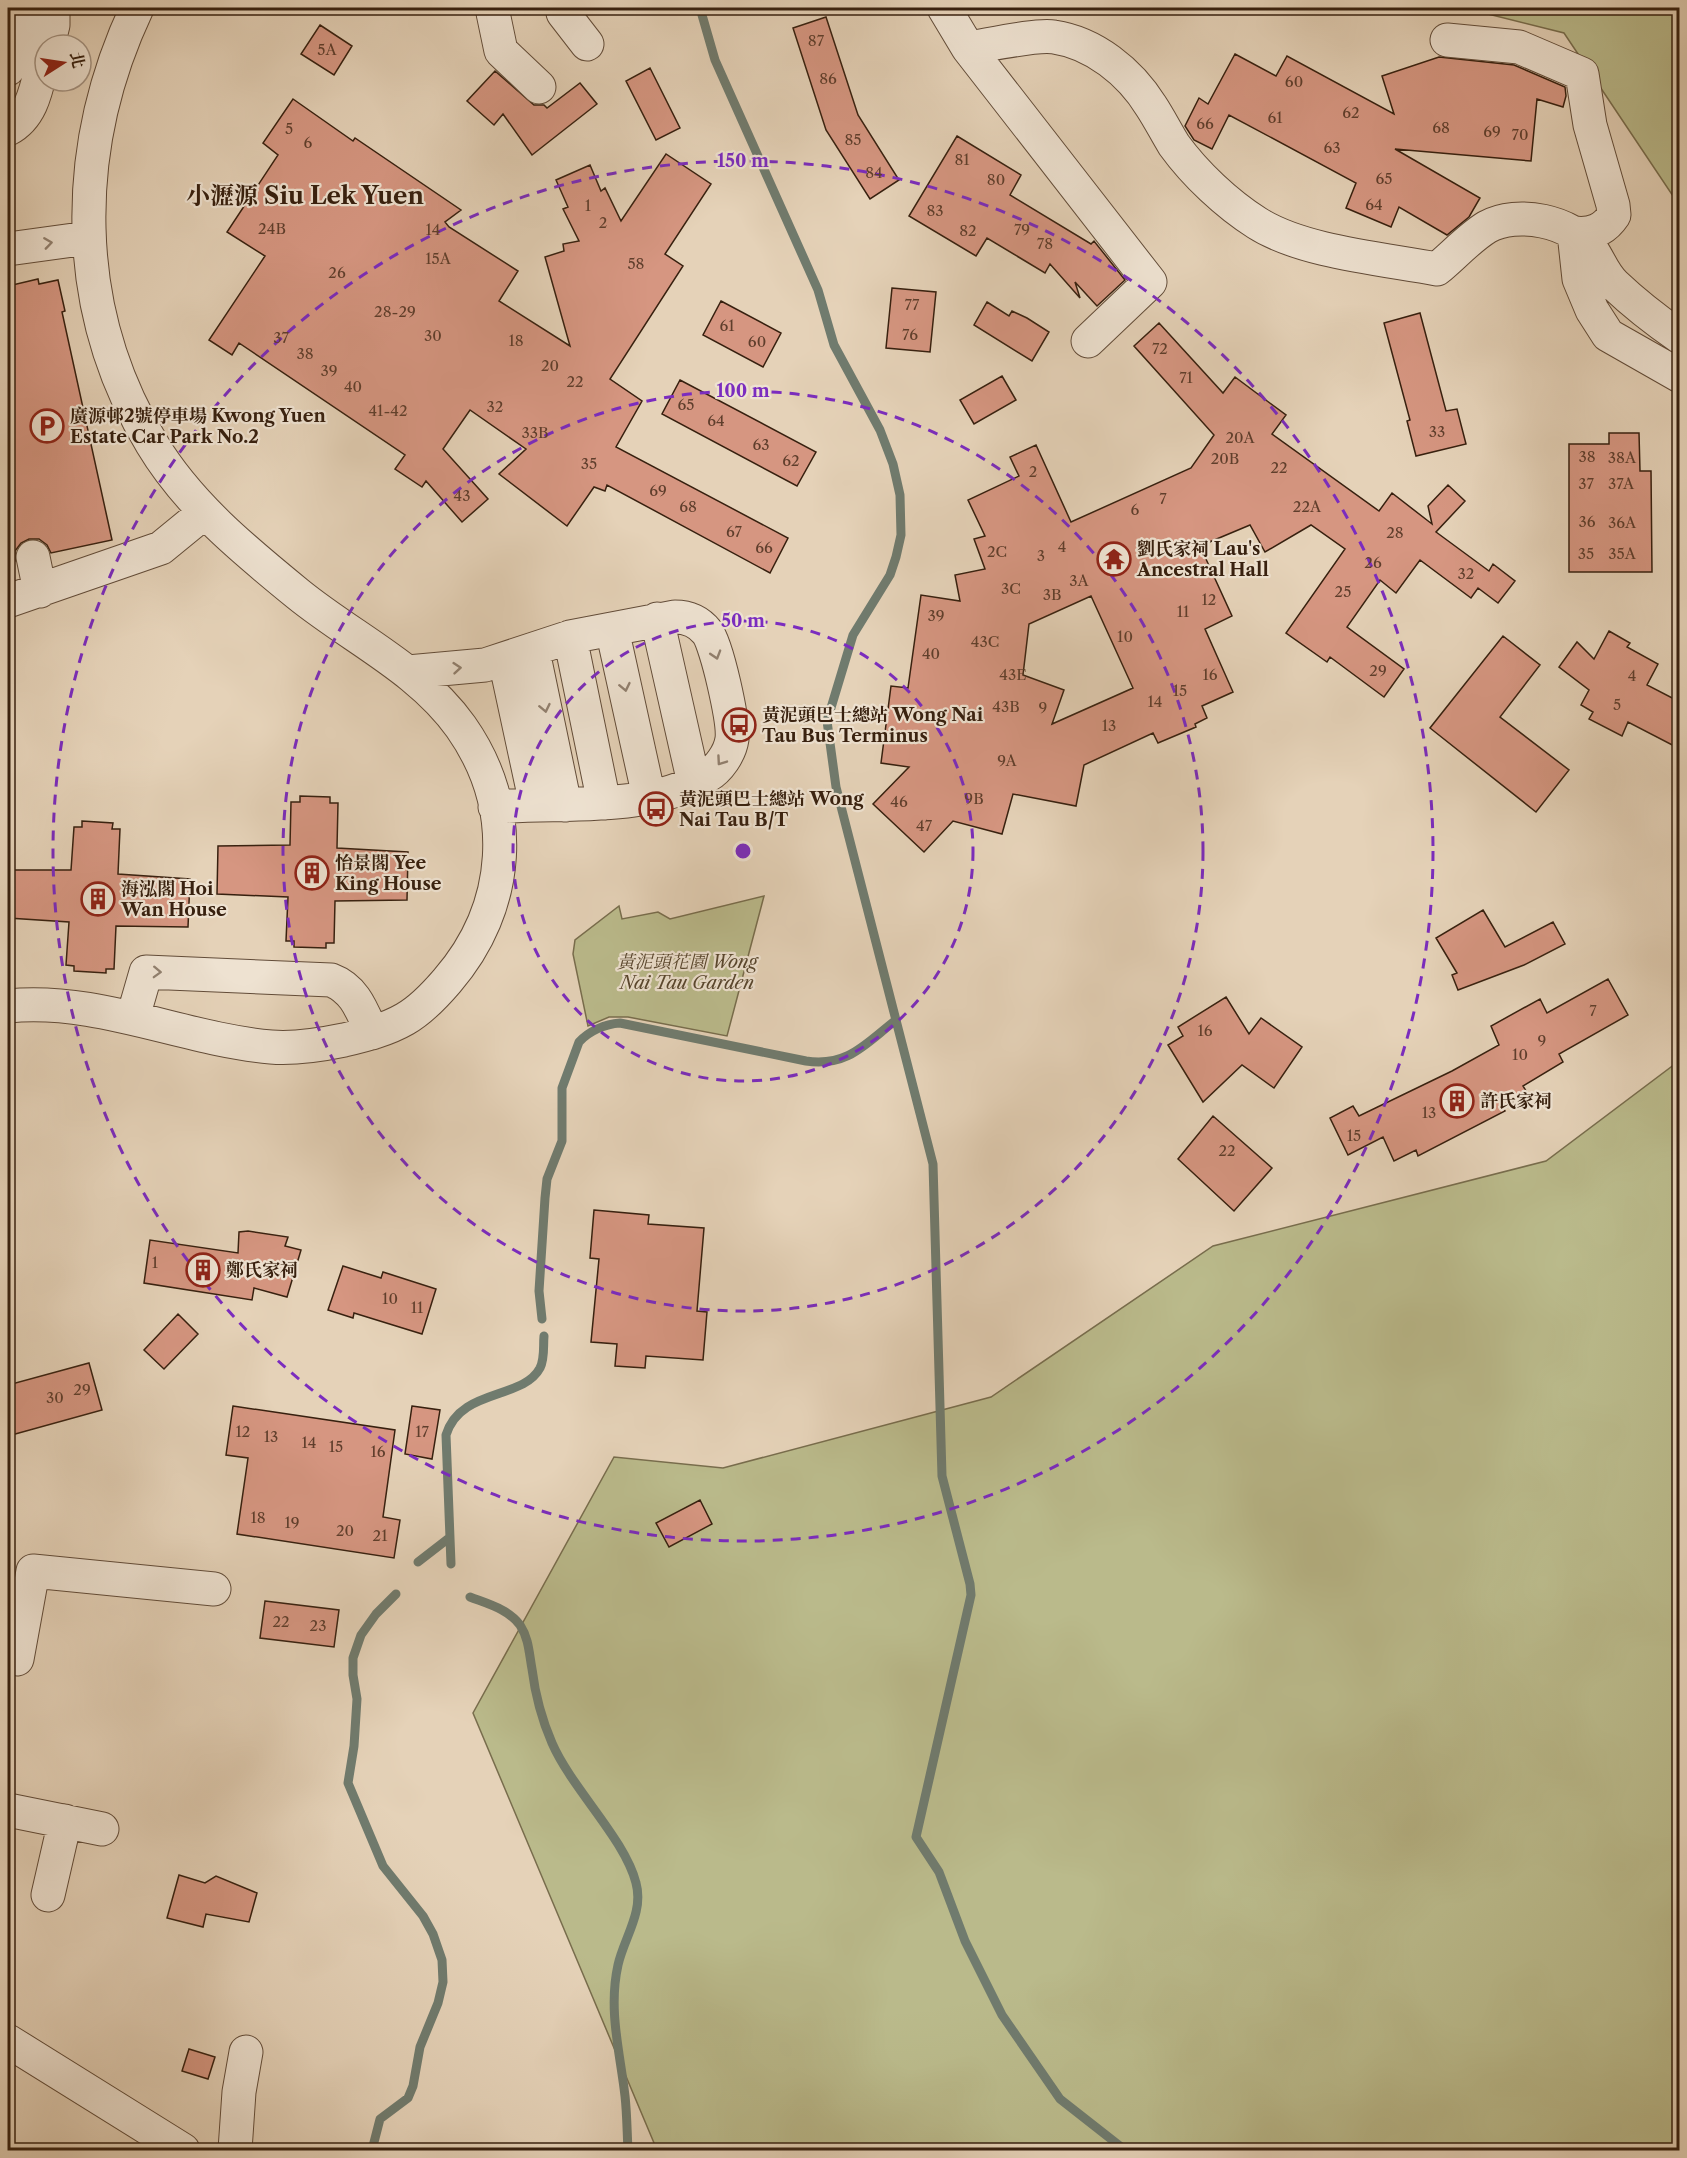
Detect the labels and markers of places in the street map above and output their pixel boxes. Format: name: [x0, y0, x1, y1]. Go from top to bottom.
place label: 廣源邨2號停車場 Kwong Yuen Estate Car Park No.2: [70, 405, 326, 448]
parking icon: 廣源邨2號停車場 Kwong Yuen Estate Car Park No.2: [29, 408, 65, 444]
place label: 劉氏家祠 Lau's Ancestral Hall: [1136, 538, 1269, 581]
temple icon: 劉氏家祠 Lau's Ancestral Hall: [1096, 541, 1132, 577]
place label: 黃泥頭巴士總站 Wong Nai Tau Bus Terminus: [762, 704, 984, 747]
bus stop icon: 黃泥頭巴士總站 Wong Nai Tau Bus Terminus: [721, 707, 757, 743]
place label: 黃泥頭巴士總站 Wong Nai Tau B/T: [679, 788, 864, 831]
bus stop icon: 黃泥頭巴士總站 Wong Nai Tau B/T: [638, 791, 674, 827]
centre of rings: [733, 841, 753, 861]
place label: 怡景閣 Yee King House: [335, 852, 442, 895]
building icon: 怡景閣 Yee King House: [294, 855, 330, 891]
place label: 海泓閣 Hoi Wan House: [120, 878, 227, 921]
building icon: 海泓閣 Hoi Wan House: [80, 881, 116, 917]
building icon: 許氏家祠: [1439, 1083, 1475, 1119]
place label: 許氏家祠: [1480, 1090, 1552, 1112]
building icon: 鄭氏家祠: [185, 1252, 221, 1288]
place label: 鄭氏家祠: [226, 1259, 298, 1281]

